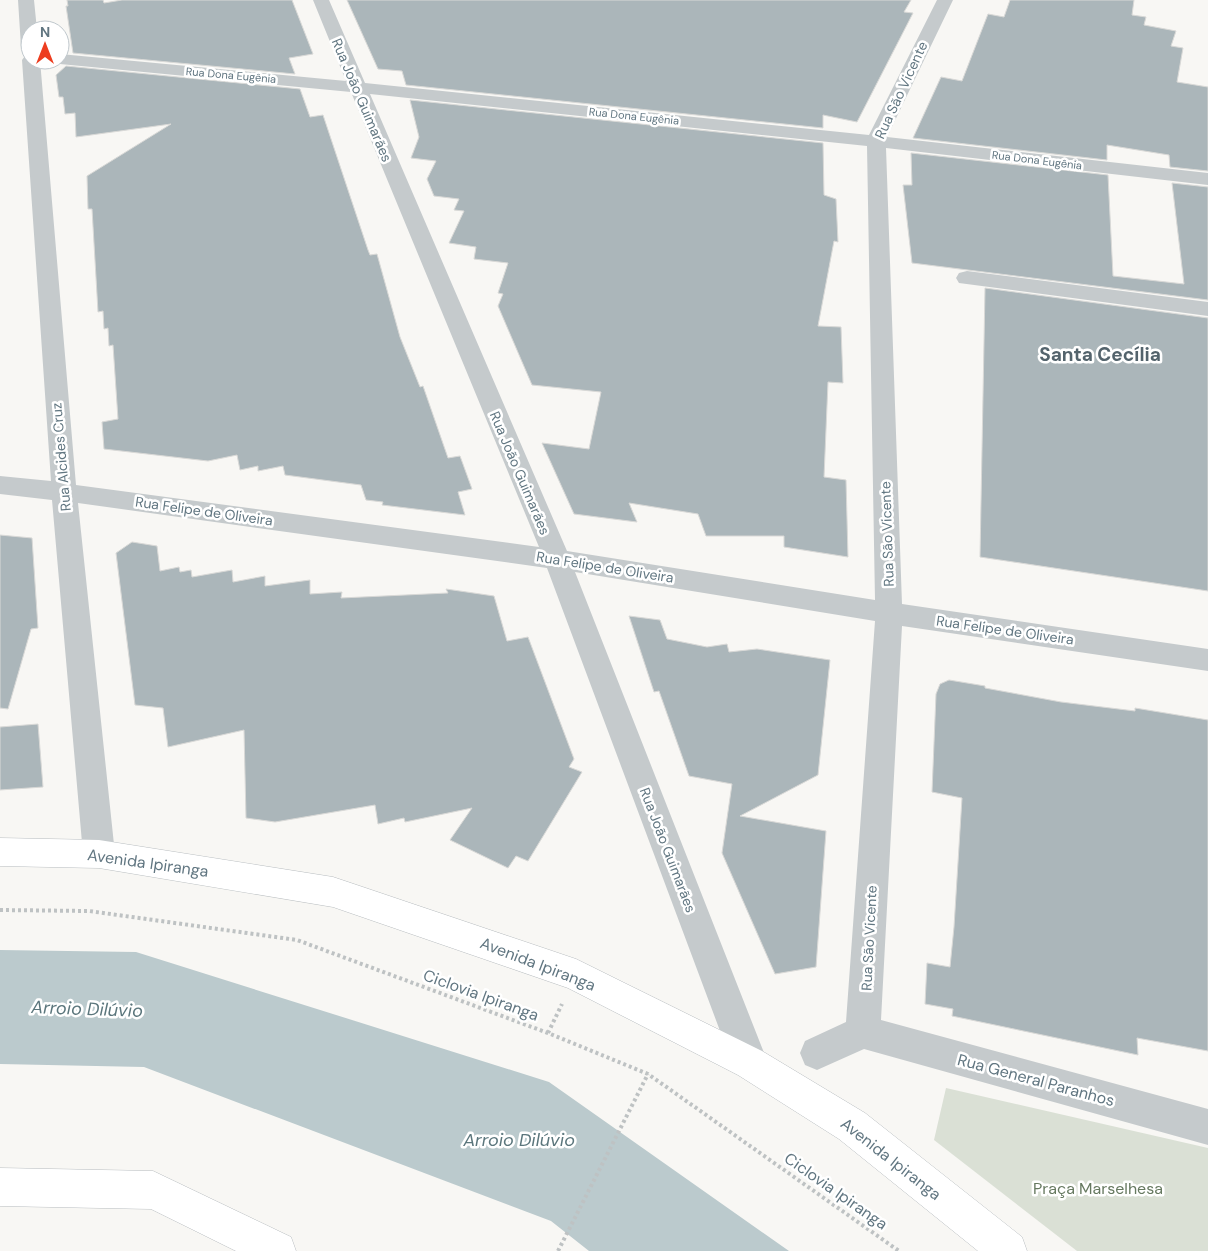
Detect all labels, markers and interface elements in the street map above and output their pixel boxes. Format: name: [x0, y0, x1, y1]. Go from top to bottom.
north arrow: [20, 20, 70, 70]
text: N: [40, 23, 50, 41]
street label: Rua João Guimarães: [328, 35, 396, 165]
street label: Rua São Vicente: [871, 38, 931, 142]
street label: Rua Dona Eugênia: [185, 64, 277, 86]
street label: Rua Dona Eugênia: [588, 104, 680, 128]
street label: Rua Dona Eugênia: [991, 148, 1083, 172]
district label: Santa Cecília: [1039, 342, 1161, 367]
street label: Rua Alcides Cruz: [47, 402, 75, 512]
street label: Rua João Guimarães: [486, 408, 554, 538]
street label: Rua São Vicente: [876, 481, 898, 587]
street label: Rua Felipe de Oliveira: [134, 492, 274, 530]
street label: Rua Felipe de Oliveira: [535, 547, 675, 587]
street label: Rua Felipe de Oliveira: [935, 611, 1075, 649]
street label: Rua João Guimarães: [636, 785, 700, 915]
street label: Avenida Ipiranga: [86, 844, 210, 882]
street label: Rua São Vicente: [857, 885, 881, 991]
street label: Avenida Ipiranga: [477, 932, 599, 996]
street label: Ciclovia Ipiranga: [420, 964, 542, 1026]
water label: Arroio Dilúvio: [30, 995, 143, 1023]
street label: Rua General Paranhos: [955, 1049, 1117, 1111]
street label: Avenida Ipiranga: [836, 1113, 946, 1205]
water label: Arroio Dilúvio: [462, 1128, 575, 1152]
street label: Ciclovia Ipiranga: [780, 1148, 892, 1234]
park label: Praça Marselhesa: [1033, 1178, 1163, 1199]

